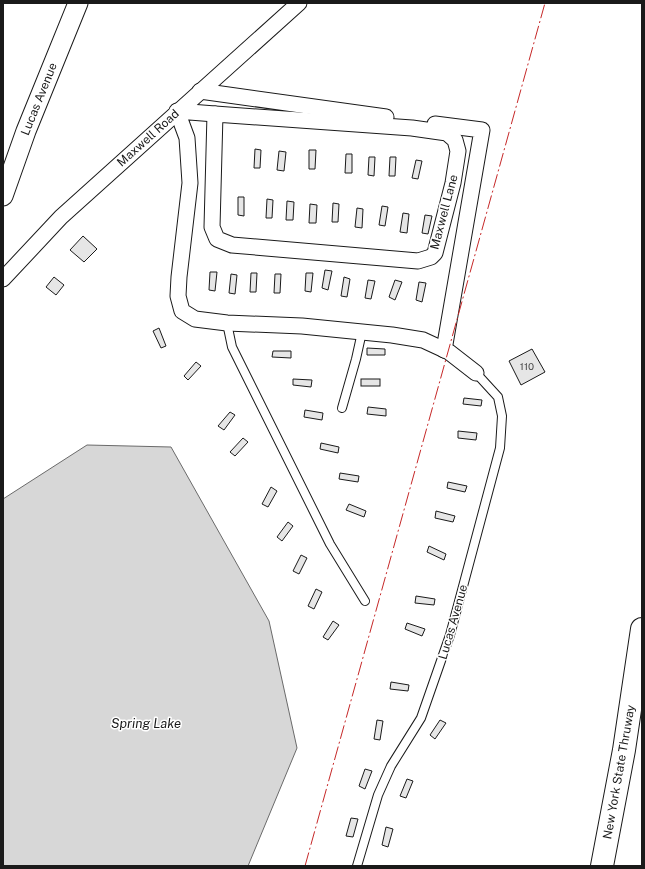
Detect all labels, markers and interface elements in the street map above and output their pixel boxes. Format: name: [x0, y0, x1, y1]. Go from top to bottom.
street label: Lucas Avenue: [18, 60, 60, 137]
street label: Maxwell Road: [114, 107, 182, 169]
street label: Maxwell Lane: [427, 173, 461, 251]
house number: 110: [520, 360, 534, 372]
street label: Lucas Avenue: [436, 583, 470, 661]
street label: New York State Thruway: [600, 703, 638, 840]
water label: Spring Lake: [111, 716, 181, 731]

